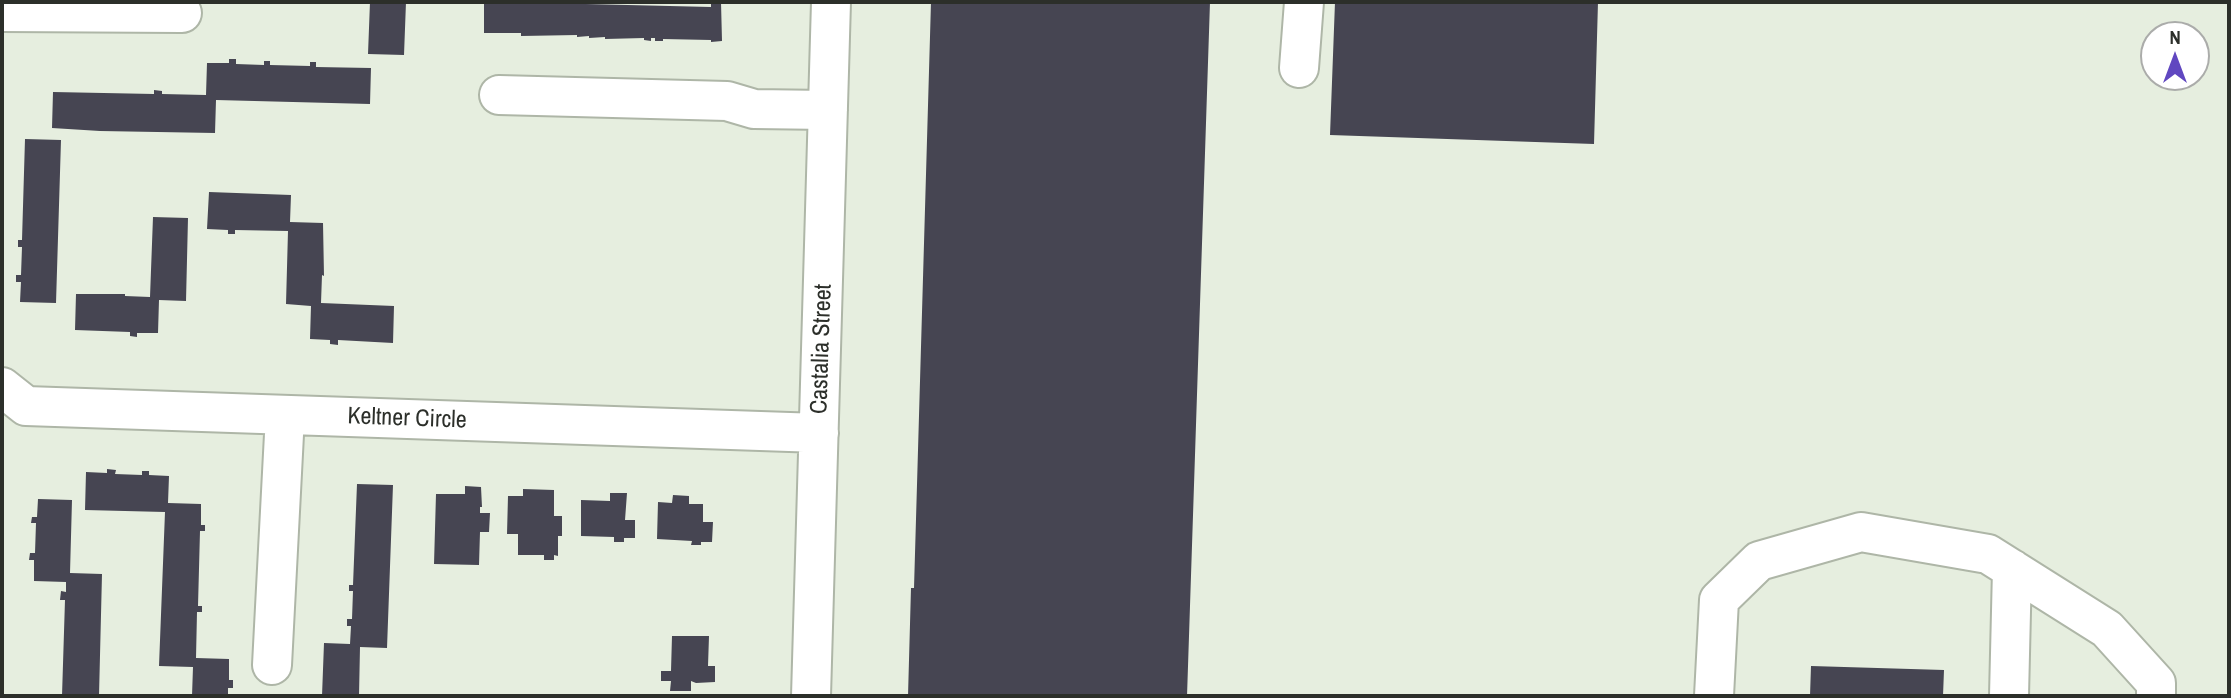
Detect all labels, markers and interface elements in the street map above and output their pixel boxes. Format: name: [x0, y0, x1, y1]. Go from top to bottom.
north arrow: [2140, 21, 2210, 91]
text: N: [2169, 24, 2181, 50]
street label: Castalia Street: [805, 283, 839, 415]
street label: Keltner Circle: [347, 403, 467, 435]

